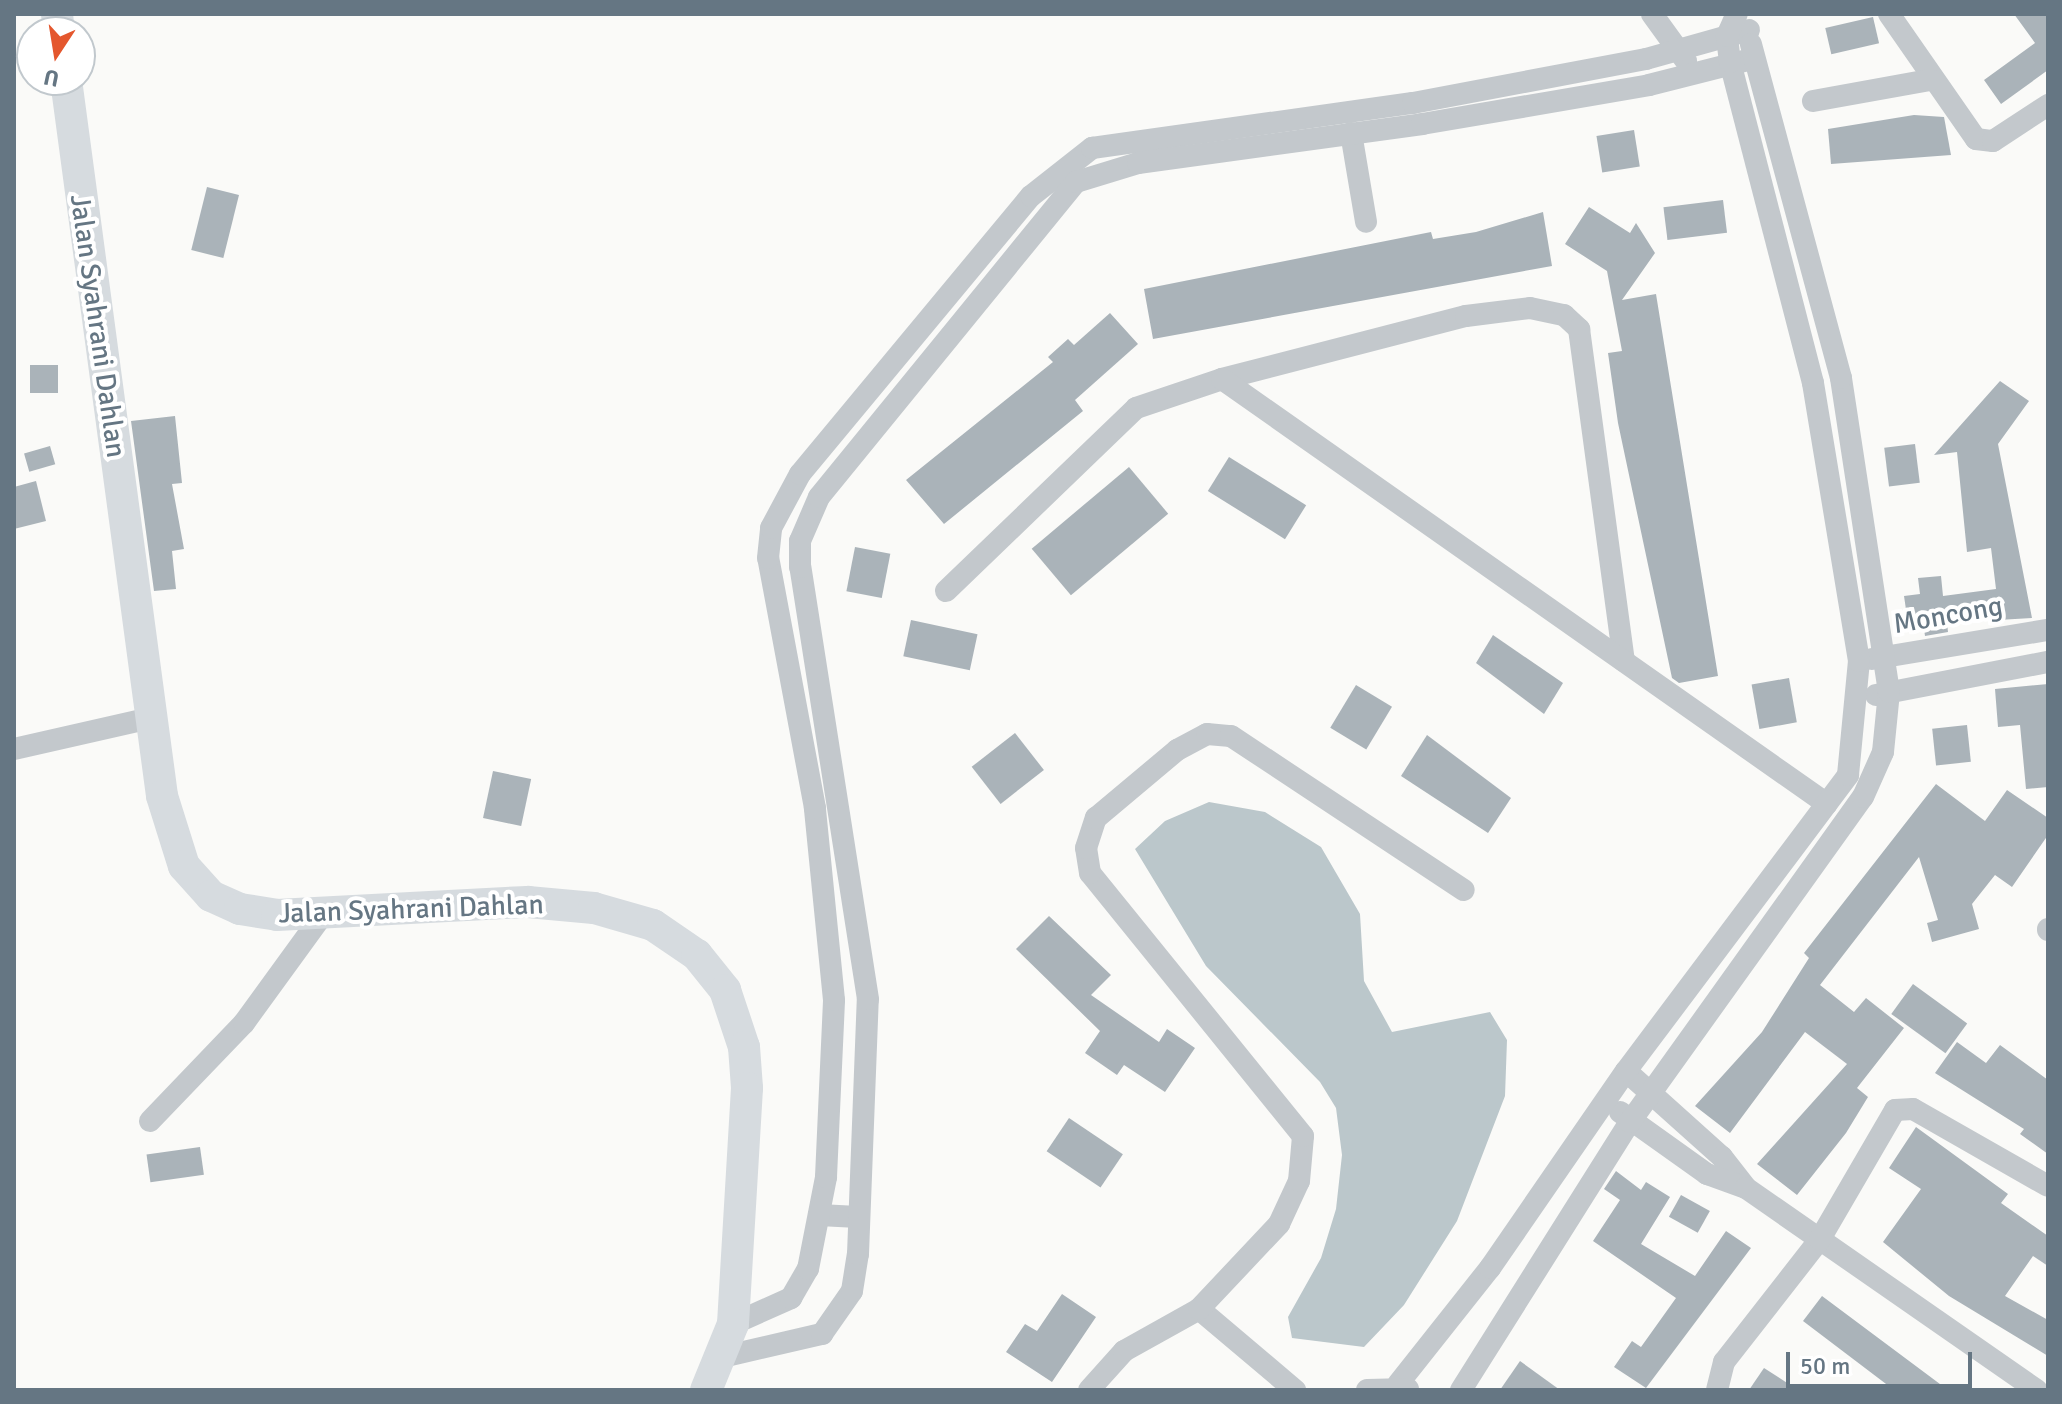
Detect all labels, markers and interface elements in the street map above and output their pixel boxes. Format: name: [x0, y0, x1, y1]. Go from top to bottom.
north arrow: [16, 16, 96, 96]
text: U: [41, 63, 61, 93]
street label: Jalan Syahrani Dahlan: [63, 192, 133, 460]
street label: Moncong: [1891, 589, 2005, 641]
street label: Jalan Syahrani Dahlan: [278, 888, 544, 930]
scale bar: [1790, 1336, 1976, 1386]
text: 50 m: [1800, 1351, 1850, 1381]

